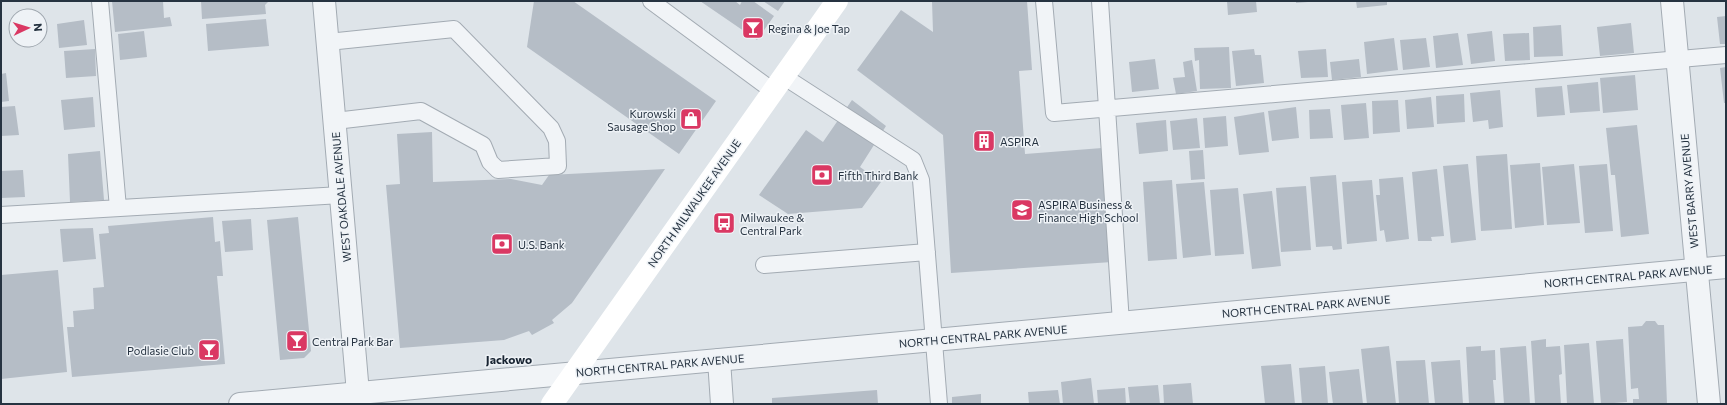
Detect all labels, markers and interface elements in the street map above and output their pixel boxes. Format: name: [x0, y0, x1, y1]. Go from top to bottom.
north arrow: [8, 8, 48, 48]
bar icon: Regina & Joe Tap: [740, 15, 766, 41]
place label: Regina & Joe Tap: [768, 22, 850, 36]
text: N: [32, 23, 45, 32]
shop icon: Kurowski Sausage Shop: [678, 106, 704, 132]
place label: Kurowski Sausage Shop: [607, 107, 676, 133]
building icon: ASPIRA: [971, 128, 997, 154]
street label: WEST OAKDALE AVENUE: [329, 131, 353, 263]
street label: WEST BARRY AVENUE: [1677, 133, 1701, 249]
place label: ASPIRA: [1000, 135, 1039, 148]
street label: NORTH MILWAUKEE AVENUE: [645, 137, 743, 269]
bank icon: Fifth Third Bank: [809, 162, 835, 188]
place label: Fifth Third Bank: [838, 169, 918, 182]
school or university icon: ASPIRA Business & Finance High School: [1009, 197, 1035, 223]
place label: ASPIRA Business & Finance High School: [1038, 198, 1138, 224]
bus stop icon: Milwaukee & Central Park: [711, 210, 737, 236]
place label: Milwaukee & Central Park: [740, 211, 804, 237]
bank icon: U.S. Bank: [489, 231, 515, 257]
place label: U.S. Bank: [518, 238, 565, 251]
street label: NORTH CENTRAL PARK AVENUE: [1543, 262, 1713, 290]
street label: NORTH CENTRAL PARK AVENUE: [1221, 292, 1391, 320]
street label: NORTH CENTRAL PARK AVENUE: [898, 322, 1068, 350]
bar icon: Central Park Bar: [284, 328, 310, 354]
place label: Central Park Bar: [312, 335, 394, 348]
bar icon: Podlasie Club: [196, 337, 222, 363]
place label: Podlasie Club: [127, 344, 194, 357]
street label: NORTH CENTRAL PARK AVENUE: [575, 351, 745, 379]
district label: Jackowo: [486, 352, 532, 367]

